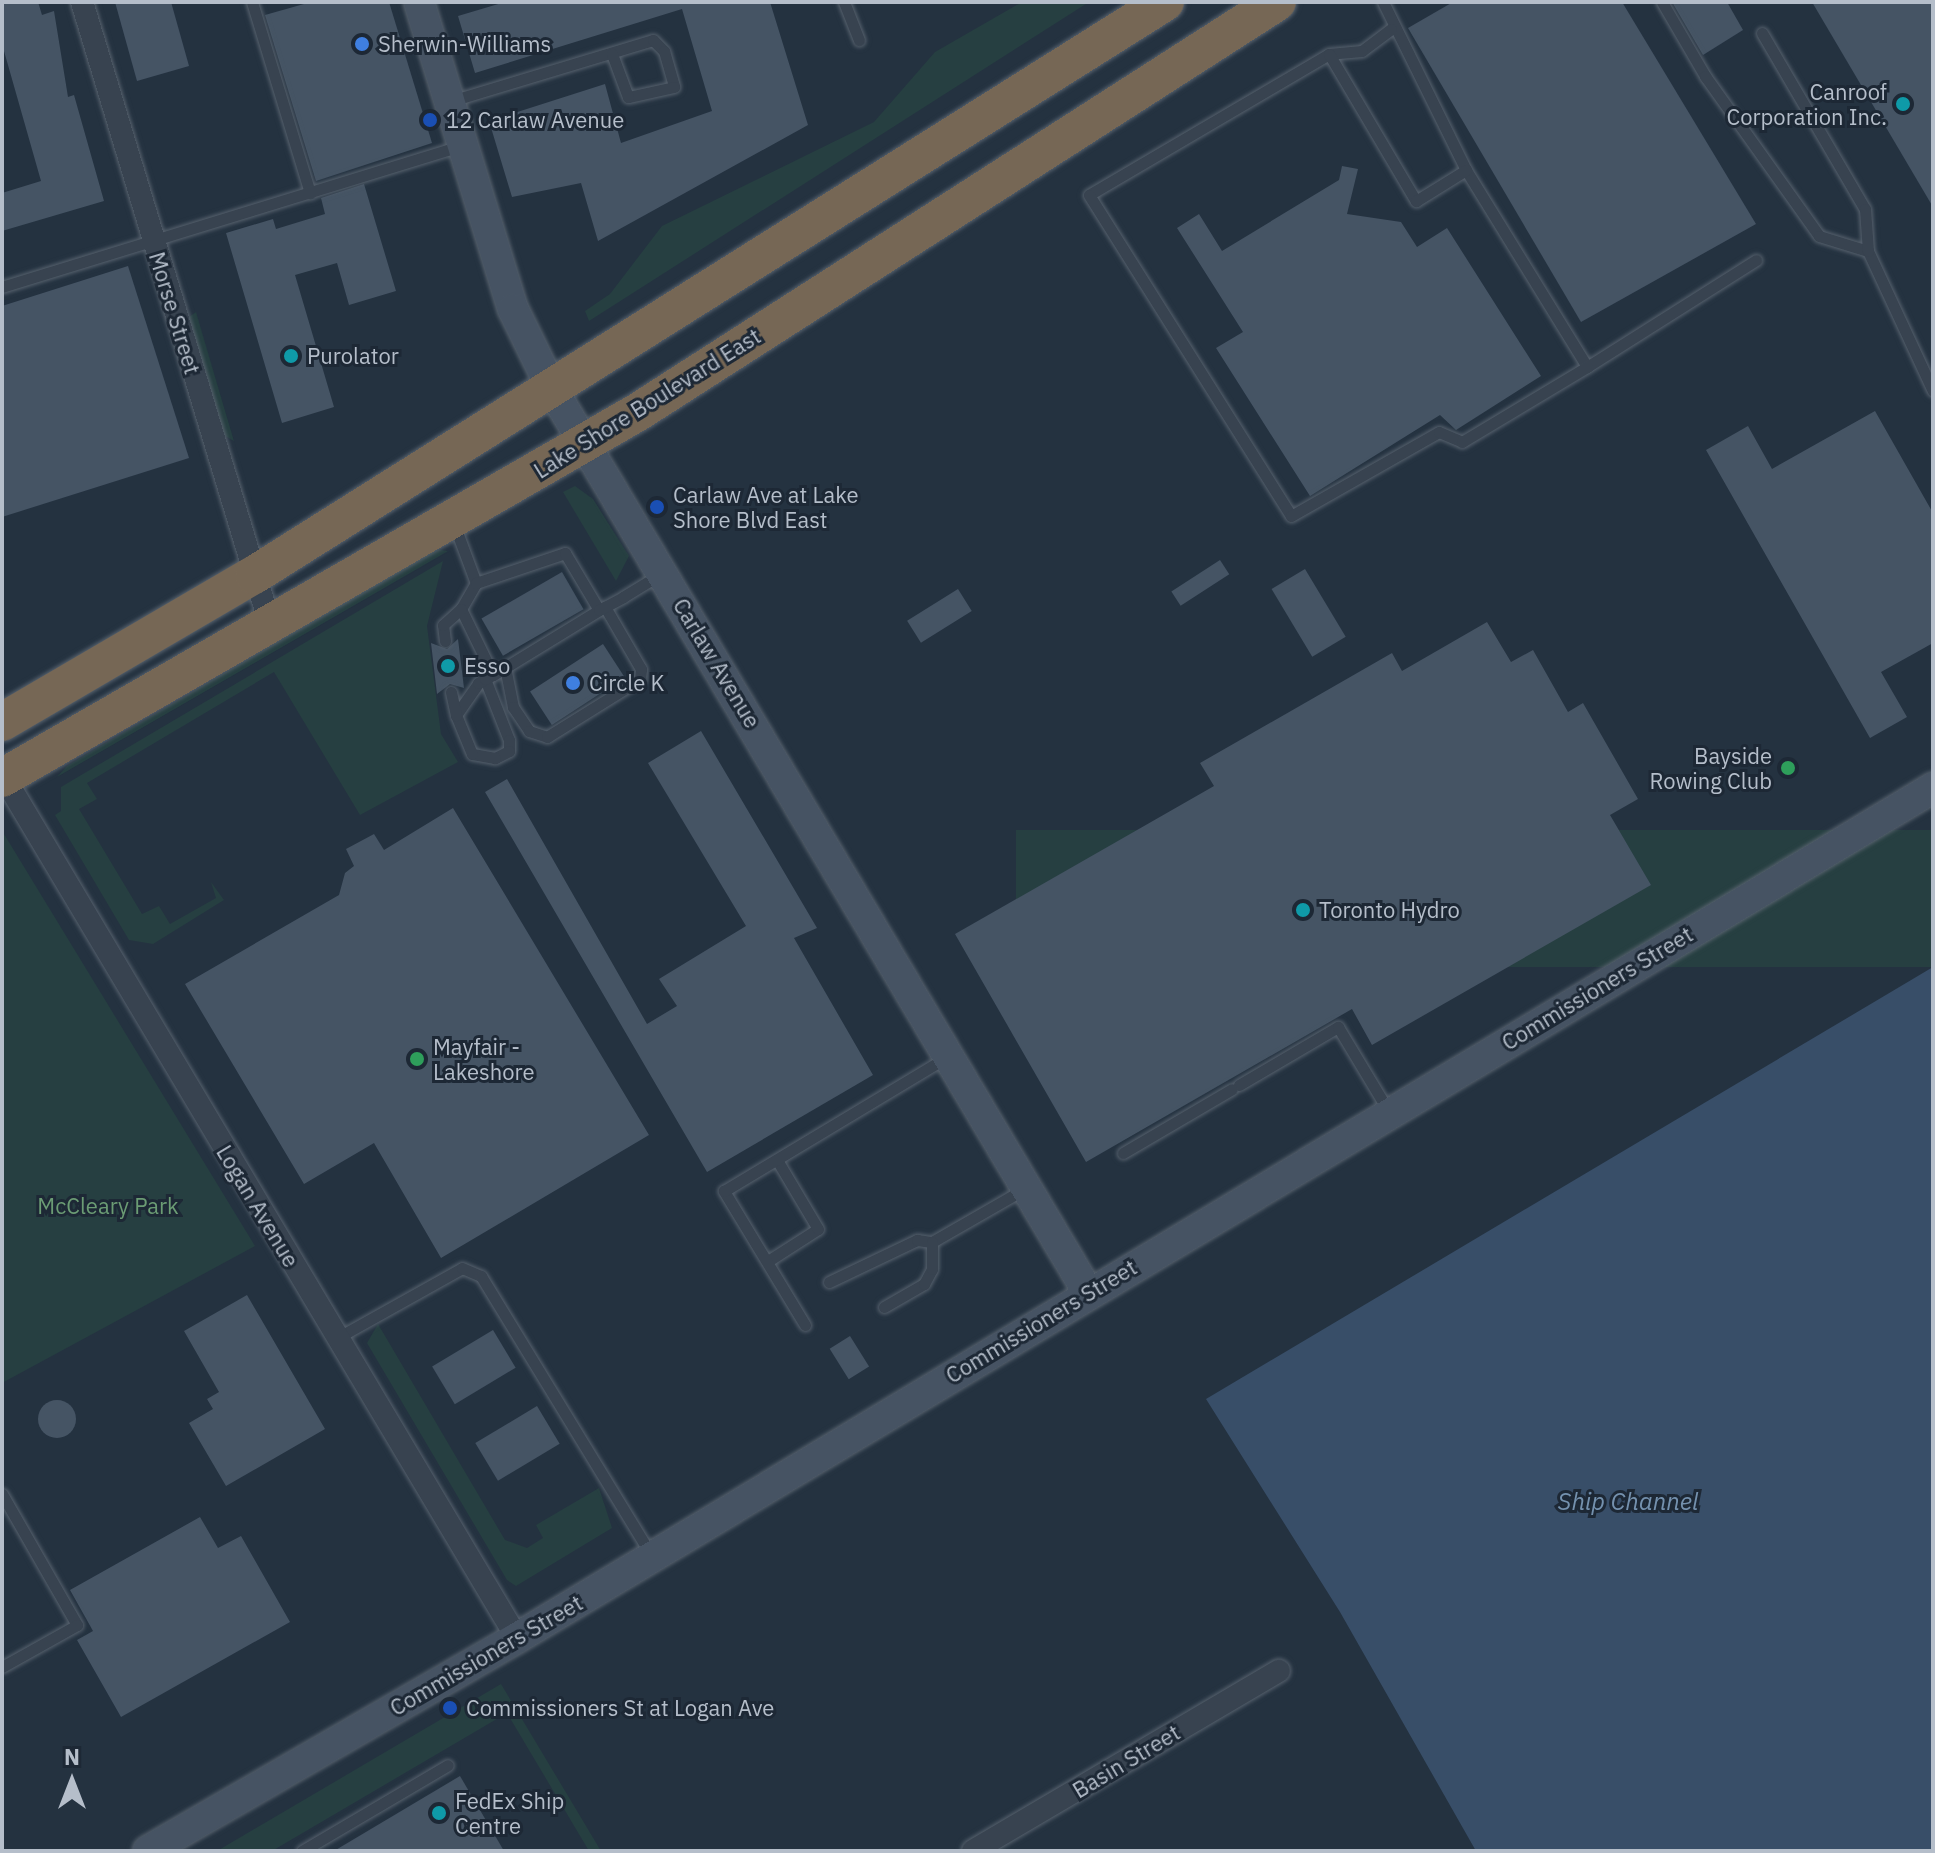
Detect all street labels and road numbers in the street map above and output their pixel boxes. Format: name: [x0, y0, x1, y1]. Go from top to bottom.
street label: Morse Street: [144, 249, 206, 377]
street label: Lake Shore Boulevard East: [529, 322, 765, 484]
street label: Carlaw Avenue: [668, 593, 766, 733]
street label: Commissioners Street: [1497, 921, 1697, 1055]
street label: Logan Avenue: [211, 1140, 305, 1272]
street label: Commissioners Street: [941, 1254, 1141, 1388]
street label: Commissioners Street: [385, 1589, 587, 1721]
street label: Basin Street: [1068, 1719, 1184, 1803]

